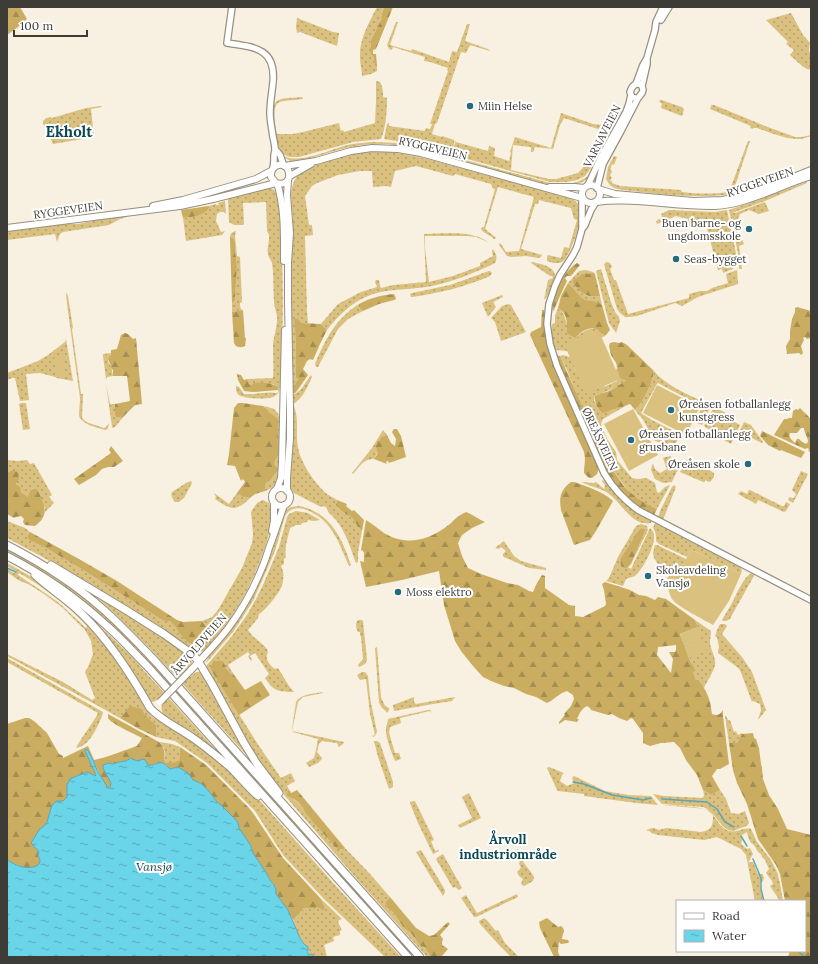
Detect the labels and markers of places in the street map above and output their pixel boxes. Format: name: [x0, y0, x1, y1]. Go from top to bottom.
place label: Miin Helse: [478, 99, 532, 113]
marker: Miin Helse: [465, 101, 475, 111]
place label: Buen barne- og ungdomsskole: [662, 216, 742, 243]
marker: Buen barne- og ungdomsskole: [744, 224, 754, 234]
place label: Seas-bygget: [684, 252, 747, 266]
marker: Seas-bygget: [671, 254, 681, 264]
place label: Øreåsen fotballanlegg kunstgress: [679, 397, 791, 424]
marker: Øreåsen fotballanlegg kunstgress: [666, 405, 676, 415]
place label: Øreåsen fotballanlegg grusbane: [639, 427, 751, 454]
marker: Øreåsen fotballanlegg grusbane: [626, 435, 636, 445]
place label: Øreåsen skole: [668, 457, 740, 471]
marker: Øreåsen skole: [743, 459, 753, 469]
place label: Skoleavdeling Vansjø: [655, 563, 727, 590]
marker: Skoleavdeling Vansjø: [643, 571, 653, 581]
place label: Moss elektro: [406, 585, 472, 599]
marker: Moss elektro: [393, 587, 403, 597]

